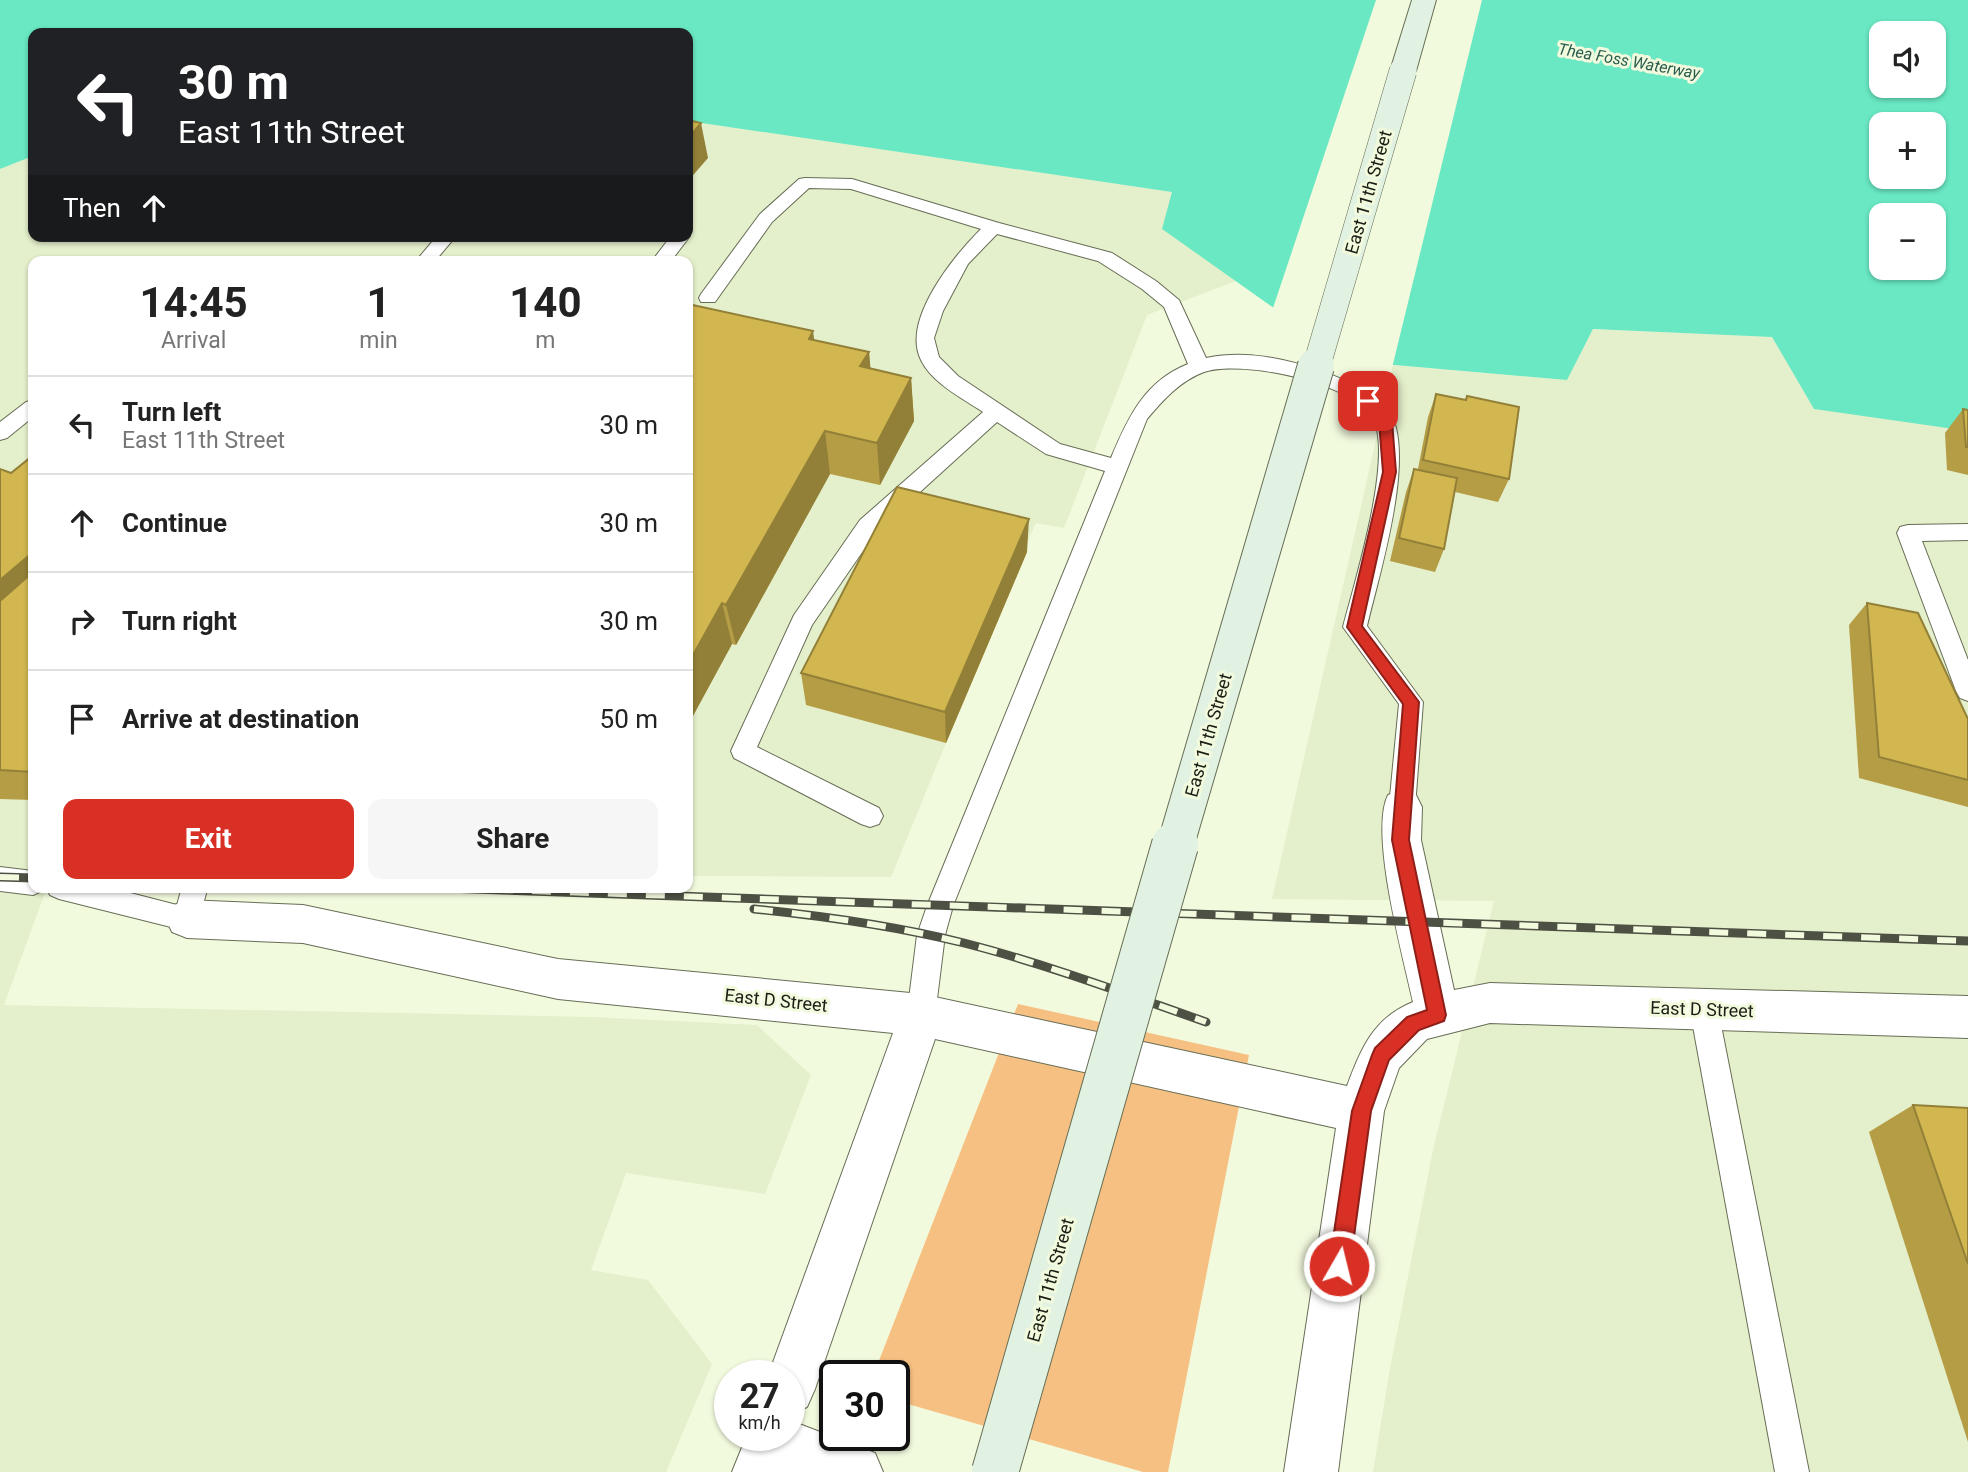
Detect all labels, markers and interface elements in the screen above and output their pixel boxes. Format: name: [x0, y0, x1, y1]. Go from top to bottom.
map controls: [1869, 21, 1946, 280]
button: sound: [1869, 21, 1946, 98]
water label: Thea Foss Waterway: [1557, 39, 1702, 83]
text: 30 m: [178, 54, 289, 111]
icon: left: [63, 56, 154, 147]
button: +: [1869, 112, 1946, 189]
text: East 11th Street: [178, 113, 405, 151]
street label: East 11th Street: [1340, 128, 1396, 256]
icon: ahead: [135, 189, 173, 227]
text: Then: [63, 193, 121, 223]
button: −: [1869, 203, 1946, 280]
text: 14:45: [140, 278, 248, 327]
text: 1: [366, 278, 391, 327]
text: 140: [509, 278, 582, 327]
text: Arrival: [161, 327, 226, 354]
text: min: [359, 327, 398, 354]
text: m: [535, 327, 555, 354]
pin: [1338, 371, 1398, 431]
icon: arrive: [1349, 382, 1387, 420]
text: Turn left: [122, 397, 221, 427]
icon: left: [63, 406, 101, 444]
text: 30 m: [600, 410, 658, 440]
text: East 11th Street: [122, 427, 285, 454]
icon: ahead: [63, 504, 101, 542]
text: Continue: [122, 508, 227, 538]
text: 30 m: [600, 508, 658, 538]
icon: right: [63, 602, 101, 640]
text: Turn right: [122, 606, 237, 636]
text: 30 m: [600, 606, 658, 636]
street label: East 11th Street: [1180, 671, 1236, 799]
icon: arrive: [63, 700, 101, 738]
text: Arrive at destination: [122, 704, 359, 734]
text: 50 m: [600, 704, 658, 734]
button: Exit: [63, 799, 354, 879]
button: Share: [368, 799, 658, 879]
street label: East D Street: [723, 984, 829, 1016]
street label: East D Street: [1650, 997, 1754, 1021]
street label: East 11th Street: [1022, 1216, 1078, 1344]
position arrow: [1302, 1229, 1376, 1303]
speed limit sign: 30: [819, 1360, 910, 1451]
text: 27: [739, 1376, 780, 1417]
text: km/h: [738, 1412, 781, 1433]

